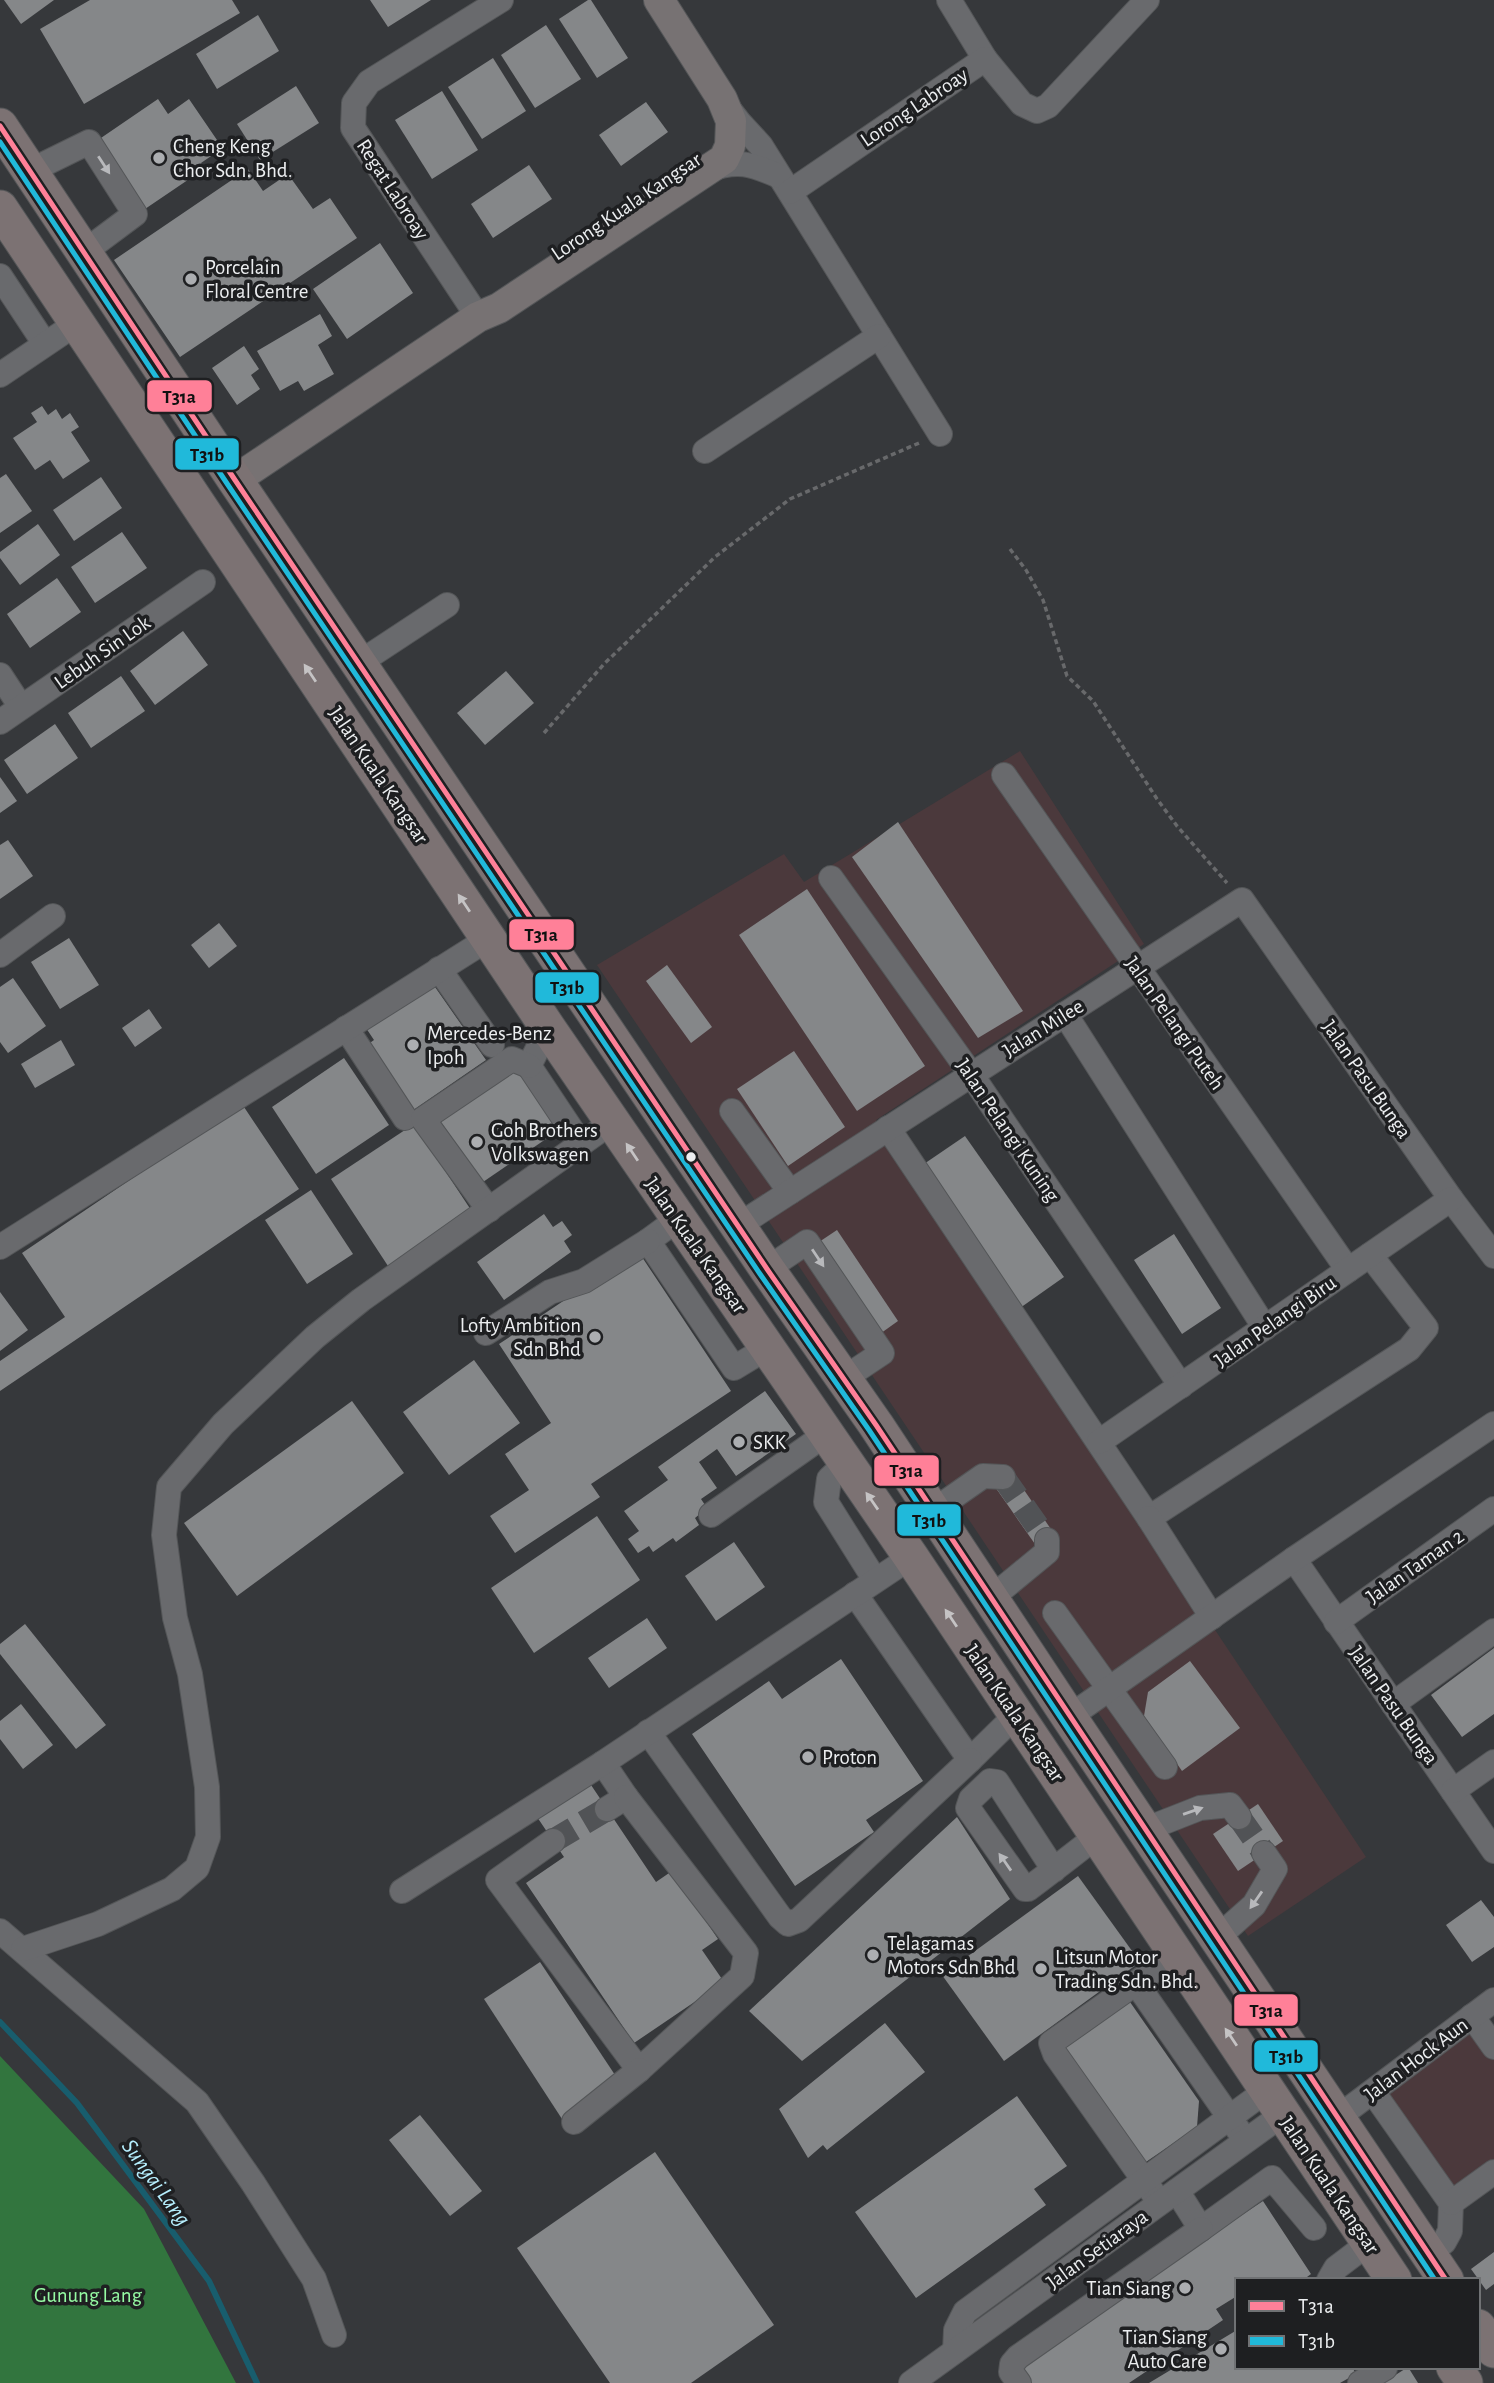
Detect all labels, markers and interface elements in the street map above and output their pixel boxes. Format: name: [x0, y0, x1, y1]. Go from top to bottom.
street label: Lorong Labroay: [857, 64, 972, 151]
street label: Regat Labroay: [353, 135, 433, 243]
place label: Cheng Keng Chor Sdn. Bhd.: [173, 136, 293, 181]
street label: Lorong Kuala Kangsar: [548, 148, 705, 264]
marker: Cheng Keng Chor Sdn. Bhd.: [151, 150, 167, 166]
one-way arrow: [97, 156, 110, 175]
place label: Porcelain Floral Centre: [205, 257, 308, 302]
marker: Porcelain Floral Centre: [183, 271, 199, 287]
line badge: T31a: [146, 379, 213, 413]
text: T31a: [162, 388, 196, 407]
line badge: T31b: [174, 437, 240, 471]
text: T31b: [190, 446, 224, 465]
street label: Lebuh Sin Lok: [51, 612, 154, 693]
one-way arrow: [304, 663, 317, 682]
street label: Jalan Kuala Kangsar: [325, 703, 432, 848]
one-way arrow: [458, 893, 471, 912]
line badge: T31a: [508, 918, 575, 951]
text: T31a: [524, 926, 558, 945]
street label: Jalan Pelangi Puteh: [1121, 953, 1228, 1094]
line badge: T31b: [534, 971, 600, 1004]
text: T31b: [550, 979, 584, 998]
street label: Jalan Milee: [999, 995, 1087, 1061]
street label: Jalan Pasu Bunga: [1318, 1016, 1415, 1143]
place label: Mercedes-Benz Ipoh: [427, 1023, 552, 1068]
marker: Mercedes-Benz Ipoh: [405, 1037, 421, 1053]
street label: Jalan Pelangi Kuning: [952, 1055, 1064, 1206]
place label: Goh Brothers Volkswagen: [491, 1120, 598, 1165]
marker: Goh Brothers Volkswagen: [469, 1134, 485, 1150]
one-way arrow: [625, 1143, 639, 1161]
unlabelled marker: [684, 1150, 698, 1164]
street label: Jalan Kuala Kangsar: [641, 1173, 750, 1317]
one-way arrow: [811, 1249, 825, 1267]
street label: Jalan Pelangi Biru: [1211, 1272, 1340, 1371]
place label: Lofty Ambition Sdn Bhd: [460, 1315, 581, 1360]
marker: Lofty Ambition Sdn Bhd: [587, 1329, 603, 1345]
place label: SKK: [753, 1432, 786, 1453]
marker: SKK: [731, 1434, 747, 1450]
line badge: T31a: [873, 1454, 940, 1487]
text: T31a: [889, 1462, 923, 1481]
one-way arrow: [865, 1492, 879, 1510]
line badge: T31b: [896, 1503, 962, 1537]
text: T31b: [912, 1512, 946, 1531]
street label: Jalan Taman 2: [1363, 1525, 1468, 1608]
one-way arrow: [945, 1608, 958, 1627]
street label: Jalan Kuala Kangsar: [961, 1641, 1068, 1786]
street label: Jalan Pasu Bunga: [1345, 1642, 1442, 1769]
place label: Proton: [822, 1747, 877, 1768]
marker: Proton: [800, 1749, 816, 1765]
one-way arrow: [1183, 1805, 1204, 1816]
one-way arrow: [999, 1852, 1012, 1871]
one-way arrow: [1249, 1890, 1263, 1909]
place label: Telagamas Motors Sdn Bhd: [887, 1933, 1016, 1978]
marker: Telagamas Motors Sdn Bhd: [865, 1947, 881, 1963]
place label: Litsun Motor Trading Sdn. Bhd.: [1055, 1947, 1198, 1992]
marker: Litsun Motor Trading Sdn. Bhd.: [1033, 1961, 1049, 1977]
line badge: T31a: [1233, 1993, 1299, 2027]
text: T31a: [1249, 2002, 1283, 2021]
street label: Jalan Hock Aun: [1361, 2014, 1472, 2105]
one-way arrow: [1224, 2028, 1238, 2046]
line badge: T31b: [1253, 2039, 1319, 2073]
text: T31b: [1269, 2048, 1303, 2067]
street label: Jalan Kuala Kangsar: [1276, 2113, 1383, 2258]
water label: Sungai Lang: [117, 2135, 195, 2230]
street label: Jalan Setiaraya: [1043, 2206, 1152, 2293]
place label: Tian Siang: [1086, 2278, 1172, 2299]
legend: [1235, 2278, 1480, 2369]
marker: Tian Siang: [1177, 2280, 1193, 2296]
park label: Gunung Lang: [34, 2285, 143, 2306]
text: T31a: [1298, 2296, 1334, 2317]
place label: Tian Siang Auto Care: [1122, 2327, 1208, 2372]
text: T31b: [1298, 2331, 1335, 2352]
marker: Tian Siang Auto Care: [1213, 2341, 1229, 2357]

